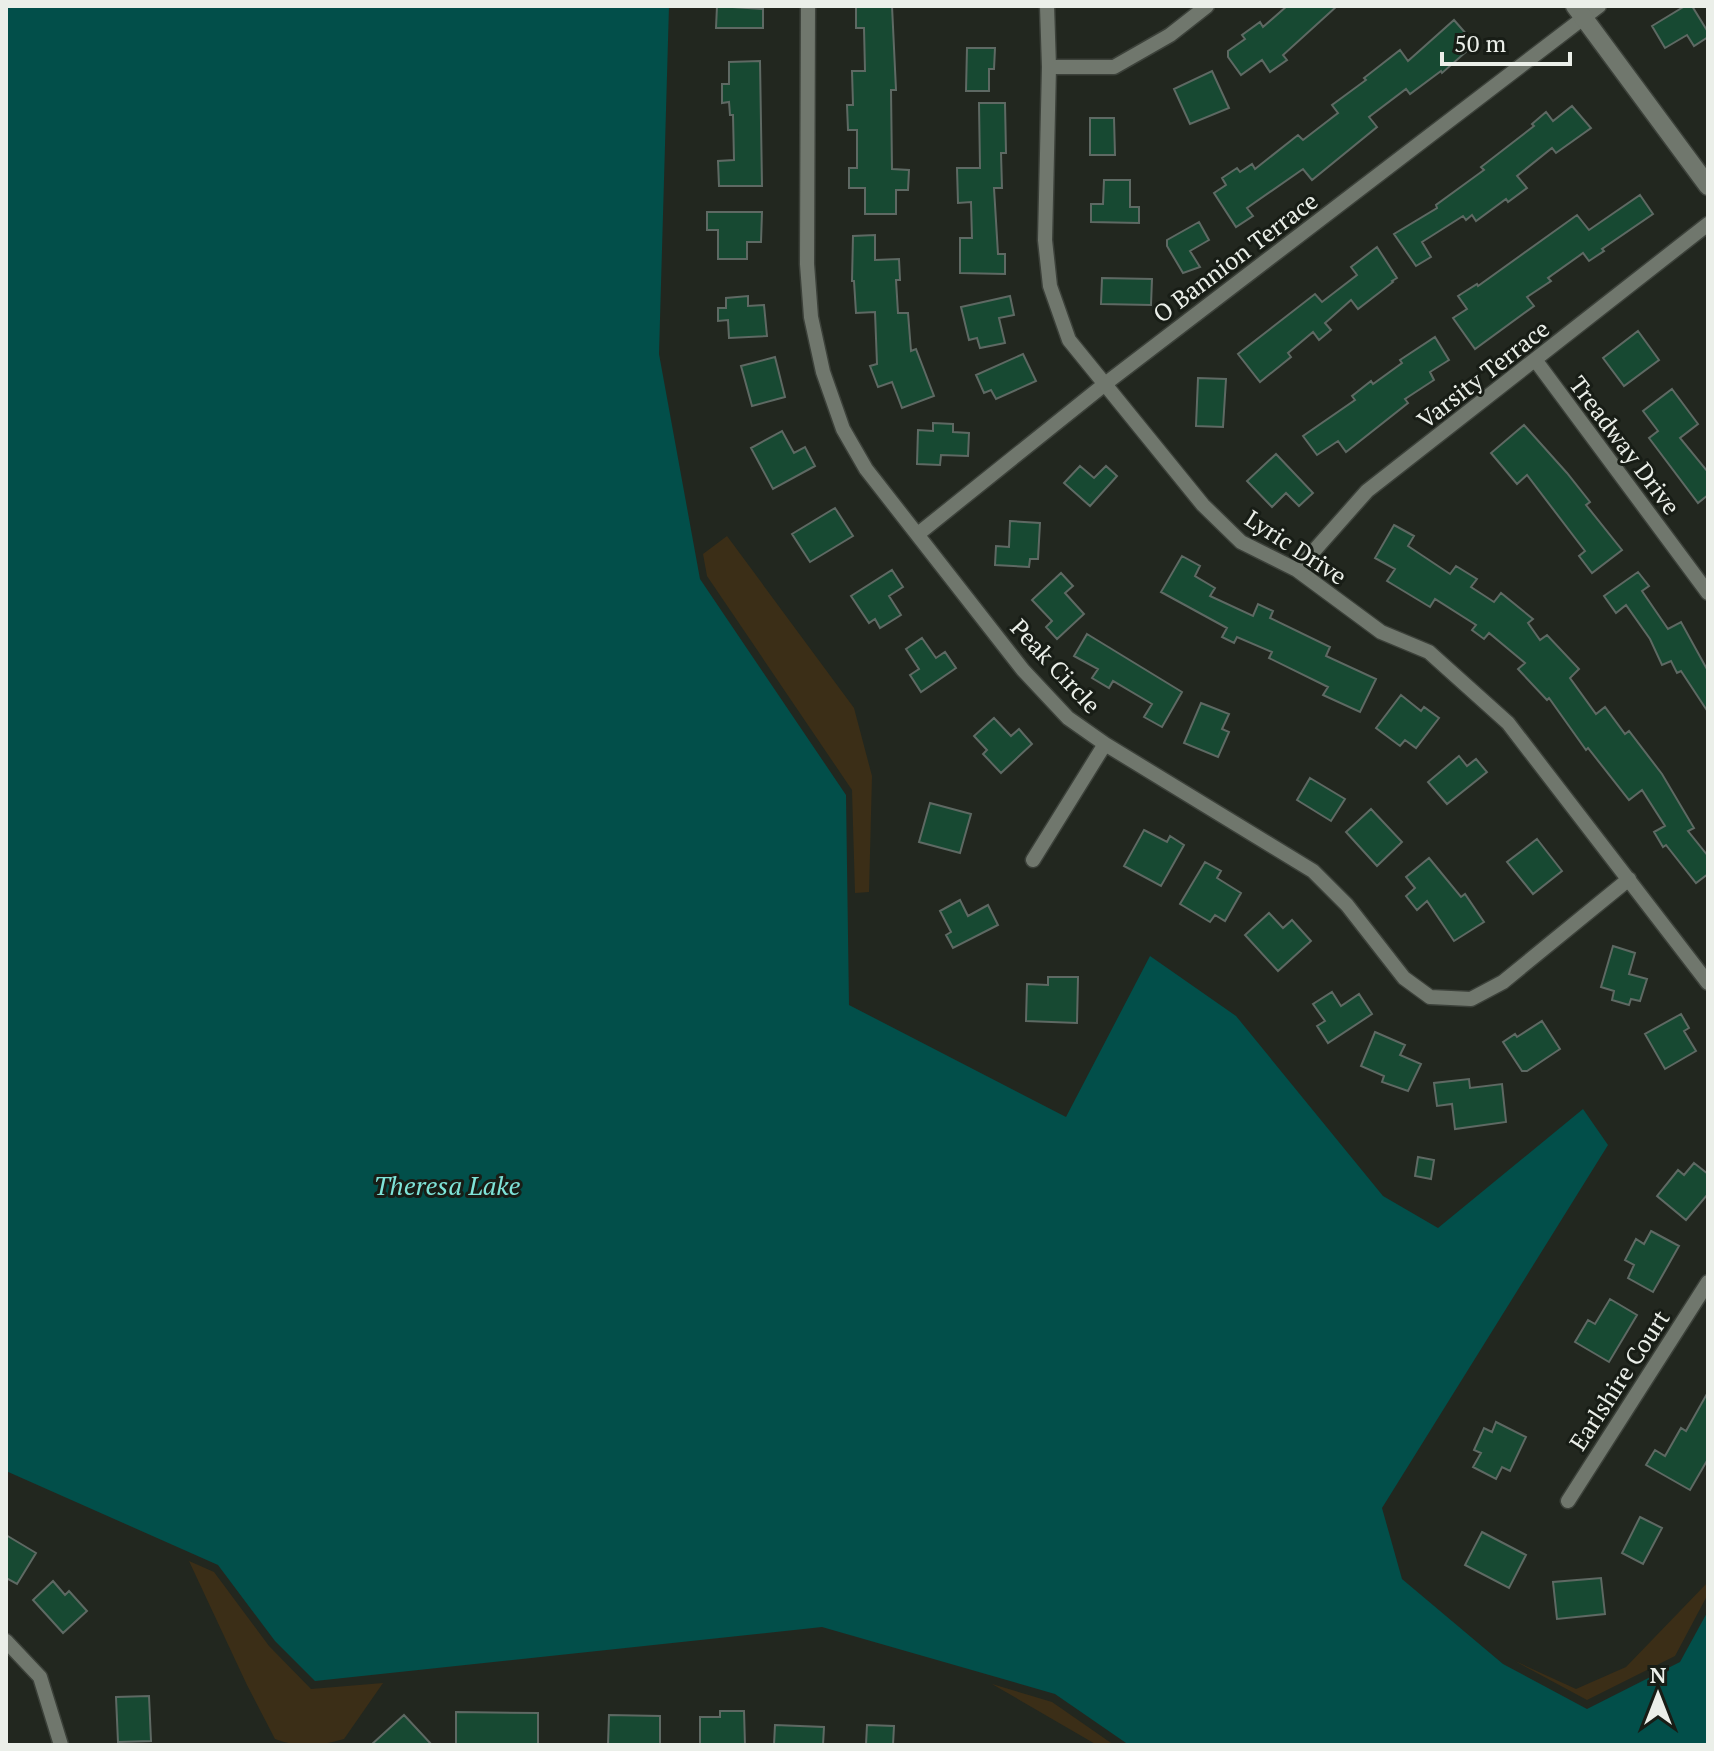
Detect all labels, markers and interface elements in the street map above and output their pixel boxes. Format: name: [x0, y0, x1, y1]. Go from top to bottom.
scale bar: [1442, 16, 1570, 66]
text: 50 m: [1454, 27, 1506, 59]
street label: O Bannion Terrace: [1146, 185, 1324, 329]
street label: Varsity Terrace: [1410, 312, 1556, 436]
street label: Treadway Drive: [1562, 369, 1688, 521]
street label: Lyric Drive: [1239, 502, 1353, 592]
street label: Peak Circle: [1004, 612, 1108, 720]
water label: Theresa Lake: [374, 1168, 521, 1202]
street label: Earlshire Court: [1562, 1304, 1676, 1456]
north arrow: [1618, 1655, 1698, 1735]
text: N: [1650, 1660, 1667, 1689]

